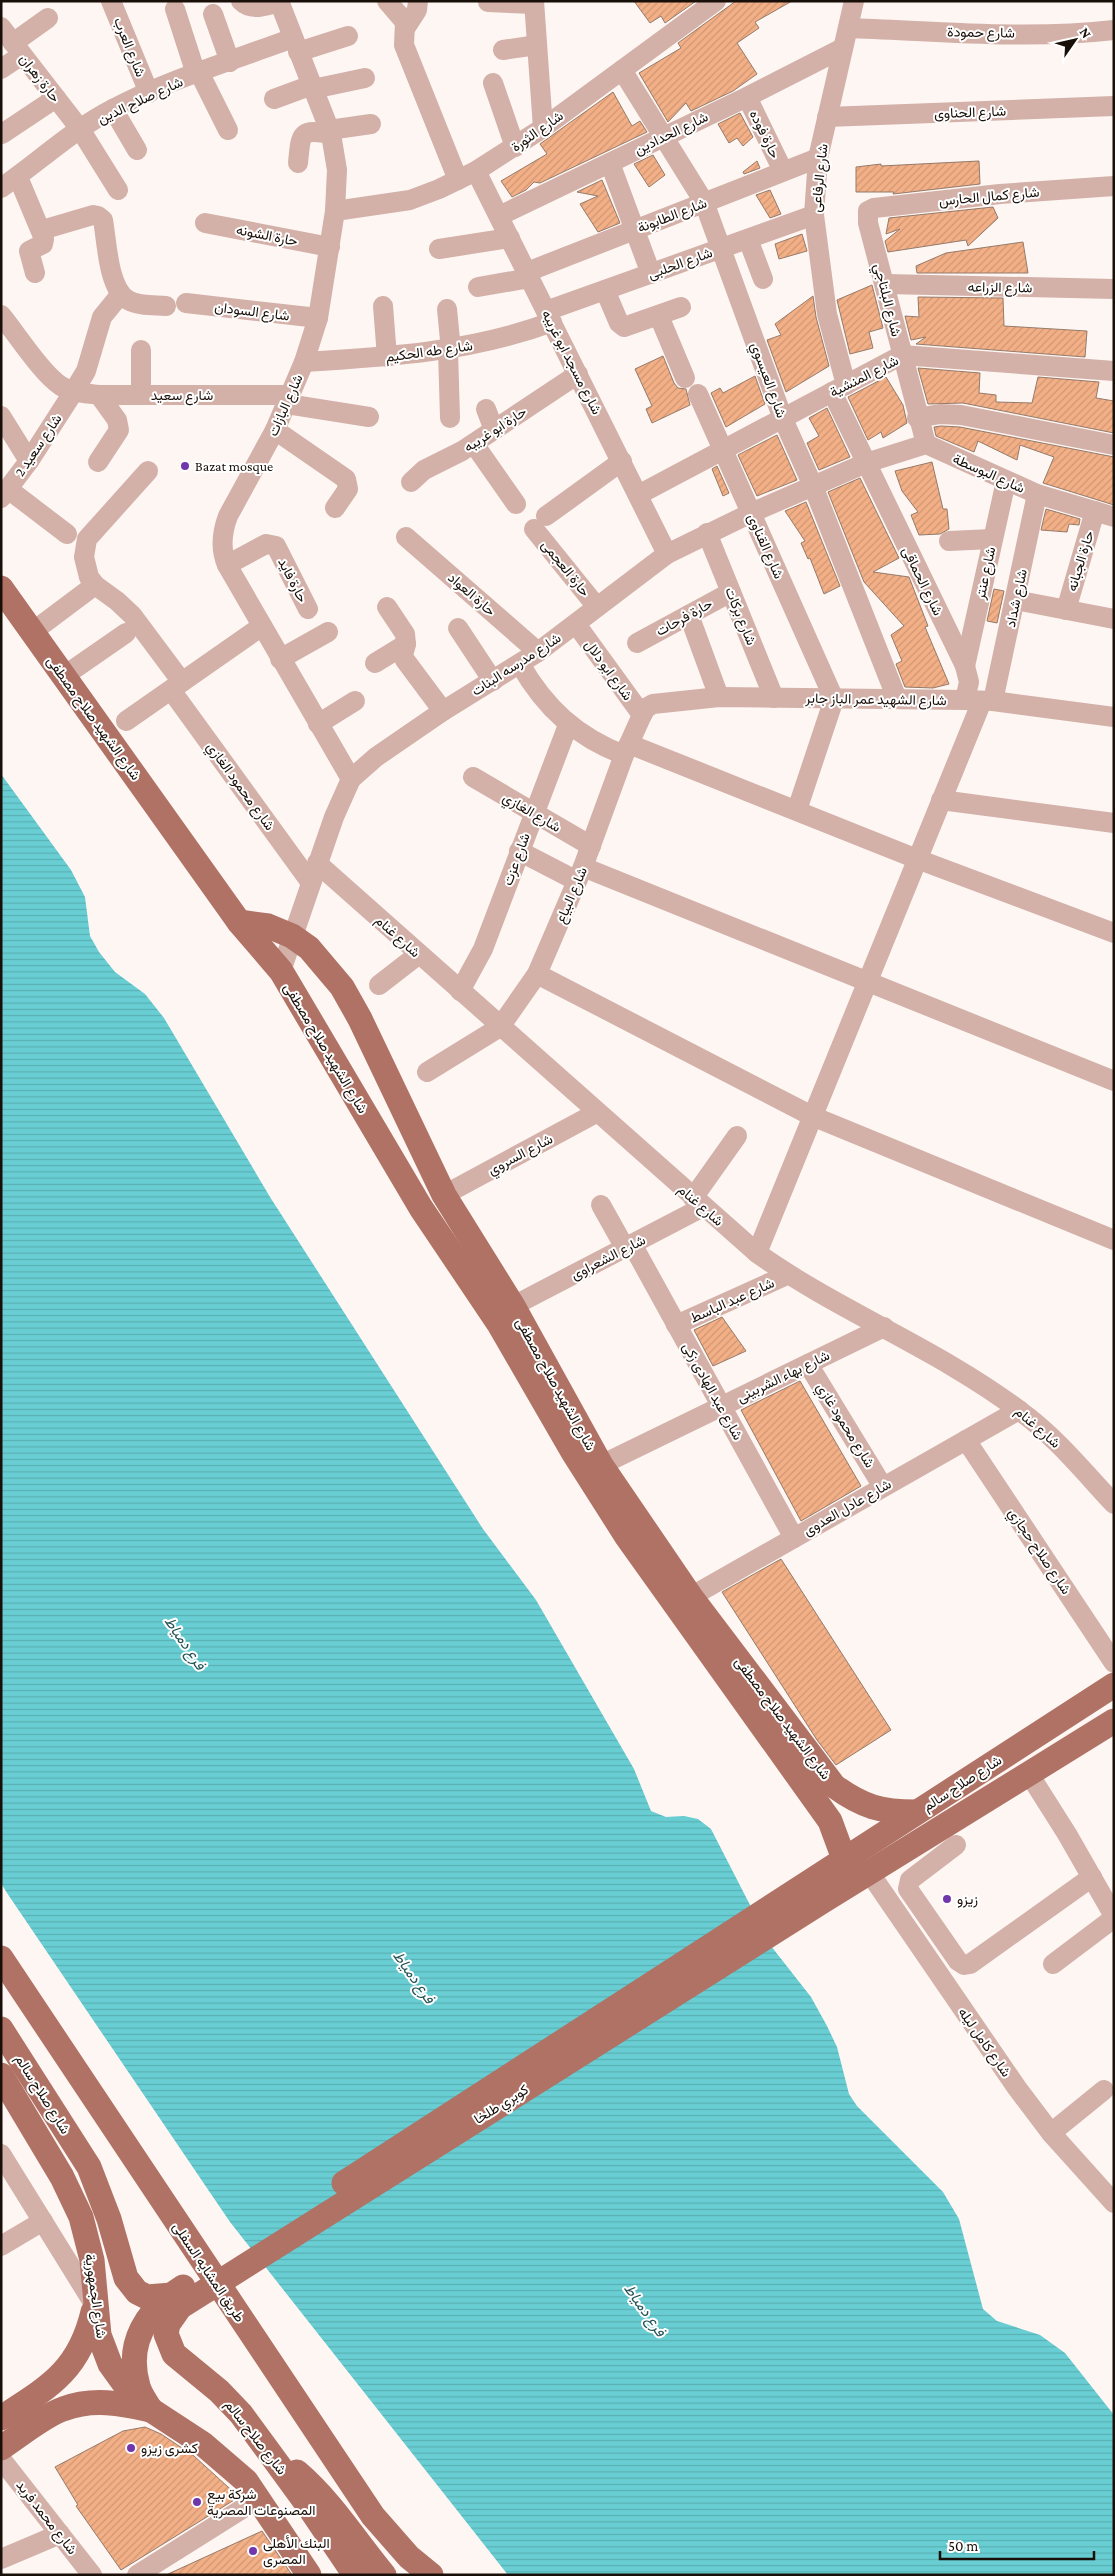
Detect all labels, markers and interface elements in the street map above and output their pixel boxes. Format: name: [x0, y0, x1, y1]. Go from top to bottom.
street label: شارع العرب: [108, 15, 149, 80]
north arrow: [1050, 15, 1100, 65]
street label: شارع حمودة: [947, 23, 1015, 44]
text: N: [1076, 24, 1095, 42]
street label: حارة زهران: [16, 51, 64, 106]
street label: شارع صلاح الدين: [95, 73, 187, 130]
street label: شارع الحناوى: [934, 103, 1006, 124]
street label: شارع الثورة: [508, 107, 568, 157]
street label: حارة فوده: [746, 107, 784, 161]
street label: شارع الحدادين: [632, 108, 712, 160]
street label: شارع الرفاعى: [807, 143, 834, 213]
street label: شارع كمال الحارس: [938, 184, 1040, 211]
street label: شارع الطابونة: [635, 194, 710, 238]
street label: حارة الشونه: [235, 221, 299, 250]
street label: شارع الحلبى: [646, 244, 715, 285]
street label: شارع البلتاجي: [867, 262, 905, 339]
street label: شارع الزراعه: [967, 278, 1033, 299]
street label: شارع السودان: [213, 298, 290, 327]
street label: شارع مسجد ابو غريبه: [536, 307, 605, 418]
street label: شارع طه الحكيم: [384, 337, 474, 368]
street label: شارع العيسوي: [744, 340, 790, 421]
street label: شارع المنشية: [827, 352, 902, 403]
street label: شارع البازات: [264, 372, 308, 440]
street label: شارع سعيد: [151, 387, 213, 406]
street label: حارة ابو غريبه: [461, 403, 530, 456]
street label: شارع سعيد 2: [11, 411, 67, 481]
street label: شارع البوسطة: [949, 450, 1027, 499]
place label: Bazat mosque: [195, 458, 273, 474]
marker: Bazat mosque: [179, 460, 191, 472]
street label: شارع القناوى: [742, 511, 787, 582]
street label: حارة الجبانه: [1063, 529, 1098, 594]
street label: حارة العجمى: [538, 537, 594, 600]
street label: شارع الحماقى: [897, 544, 947, 619]
street label: شارع عنتر: [971, 545, 1001, 602]
street label: حارة فايد: [274, 555, 311, 605]
street label: شارع شداد: [1002, 567, 1033, 629]
street label: حارة العواد: [444, 569, 499, 620]
street label: شارع بركات: [719, 585, 760, 648]
street label: حارة فرحات: [653, 595, 715, 640]
street label: شارع مدرسه البنات: [468, 629, 565, 701]
street label: شارع ابو دلال: [579, 637, 636, 705]
street label: شارع الشهيد صلاح مصطفى: [41, 653, 144, 785]
street label: شارع الشهيد عمر الباز جابر: [804, 690, 947, 711]
street label: شارع محمود الغازي: [200, 739, 278, 836]
street label: شارع الغازي: [498, 789, 564, 838]
street label: شارع عزت: [499, 831, 536, 888]
street label: شارع البياع: [552, 864, 593, 927]
street label: شارع غنام: [370, 912, 424, 963]
street label: شارع الشهيد صلاح مصطفى: [278, 980, 371, 1118]
street label: شارع السروي: [485, 1130, 557, 1181]
street label: شارع غنام: [673, 1181, 727, 1231]
street label: شارع الشعراوى: [568, 1231, 649, 1285]
street label: شارع عبد الباسط: [687, 1274, 778, 1328]
street label: شارع الشهيد صلاح مصطفى: [510, 1315, 599, 1455]
street label: شارع عبد الهادى زكى: [677, 1339, 746, 1444]
street label: شارع بهاء الشربينى: [734, 1347, 833, 1408]
street label: شارع محمود غازي: [810, 1380, 878, 1472]
street label: شارع غنام: [1010, 1403, 1064, 1453]
street label: شارع عادل العدوى: [800, 1475, 895, 1541]
street label: شارع صلاح حجازي: [1002, 1505, 1075, 1599]
water label: فرع دمياط: [159, 1613, 209, 1675]
street label: شارع الشهيد صلاح مصطفى: [729, 1654, 834, 1784]
street label: شارع صلاح سالم: [920, 1752, 1006, 1817]
place label: زيزو: [957, 1891, 978, 1908]
marker: زيزو: [941, 1893, 953, 1905]
water label: فرع دمياط: [388, 1948, 439, 2009]
street label: شارع كامل ليله: [953, 2004, 1015, 2081]
street label: شارع صلاح سالم: [10, 2051, 74, 2138]
street label: كوبري طلخا: [471, 2081, 533, 2130]
street label: طريق المشايه السفلى: [169, 2219, 248, 2326]
street label: شارع الجمهورية: [79, 2253, 110, 2340]
water label: فرع دمياط: [619, 2281, 670, 2342]
street label: شارع صلاح سالم: [219, 2396, 290, 2479]
place label: كشرى زيزو: [141, 2440, 198, 2457]
marker: كشرى زيزو: [125, 2442, 137, 2454]
street label: شارع محمد فريد: [11, 2477, 81, 2559]
place label: شركة بيع المصنوعات المصرية: [207, 2486, 316, 2519]
marker: شركة بيع المصنوعات المصرية: [191, 2496, 203, 2508]
scale bar: [940, 2528, 1094, 2560]
place label: البنك الأهلى المصرى: [263, 2535, 330, 2568]
text: 50 m: [948, 2538, 978, 2554]
marker: البنك الأهلى المصرى: [247, 2545, 259, 2557]

